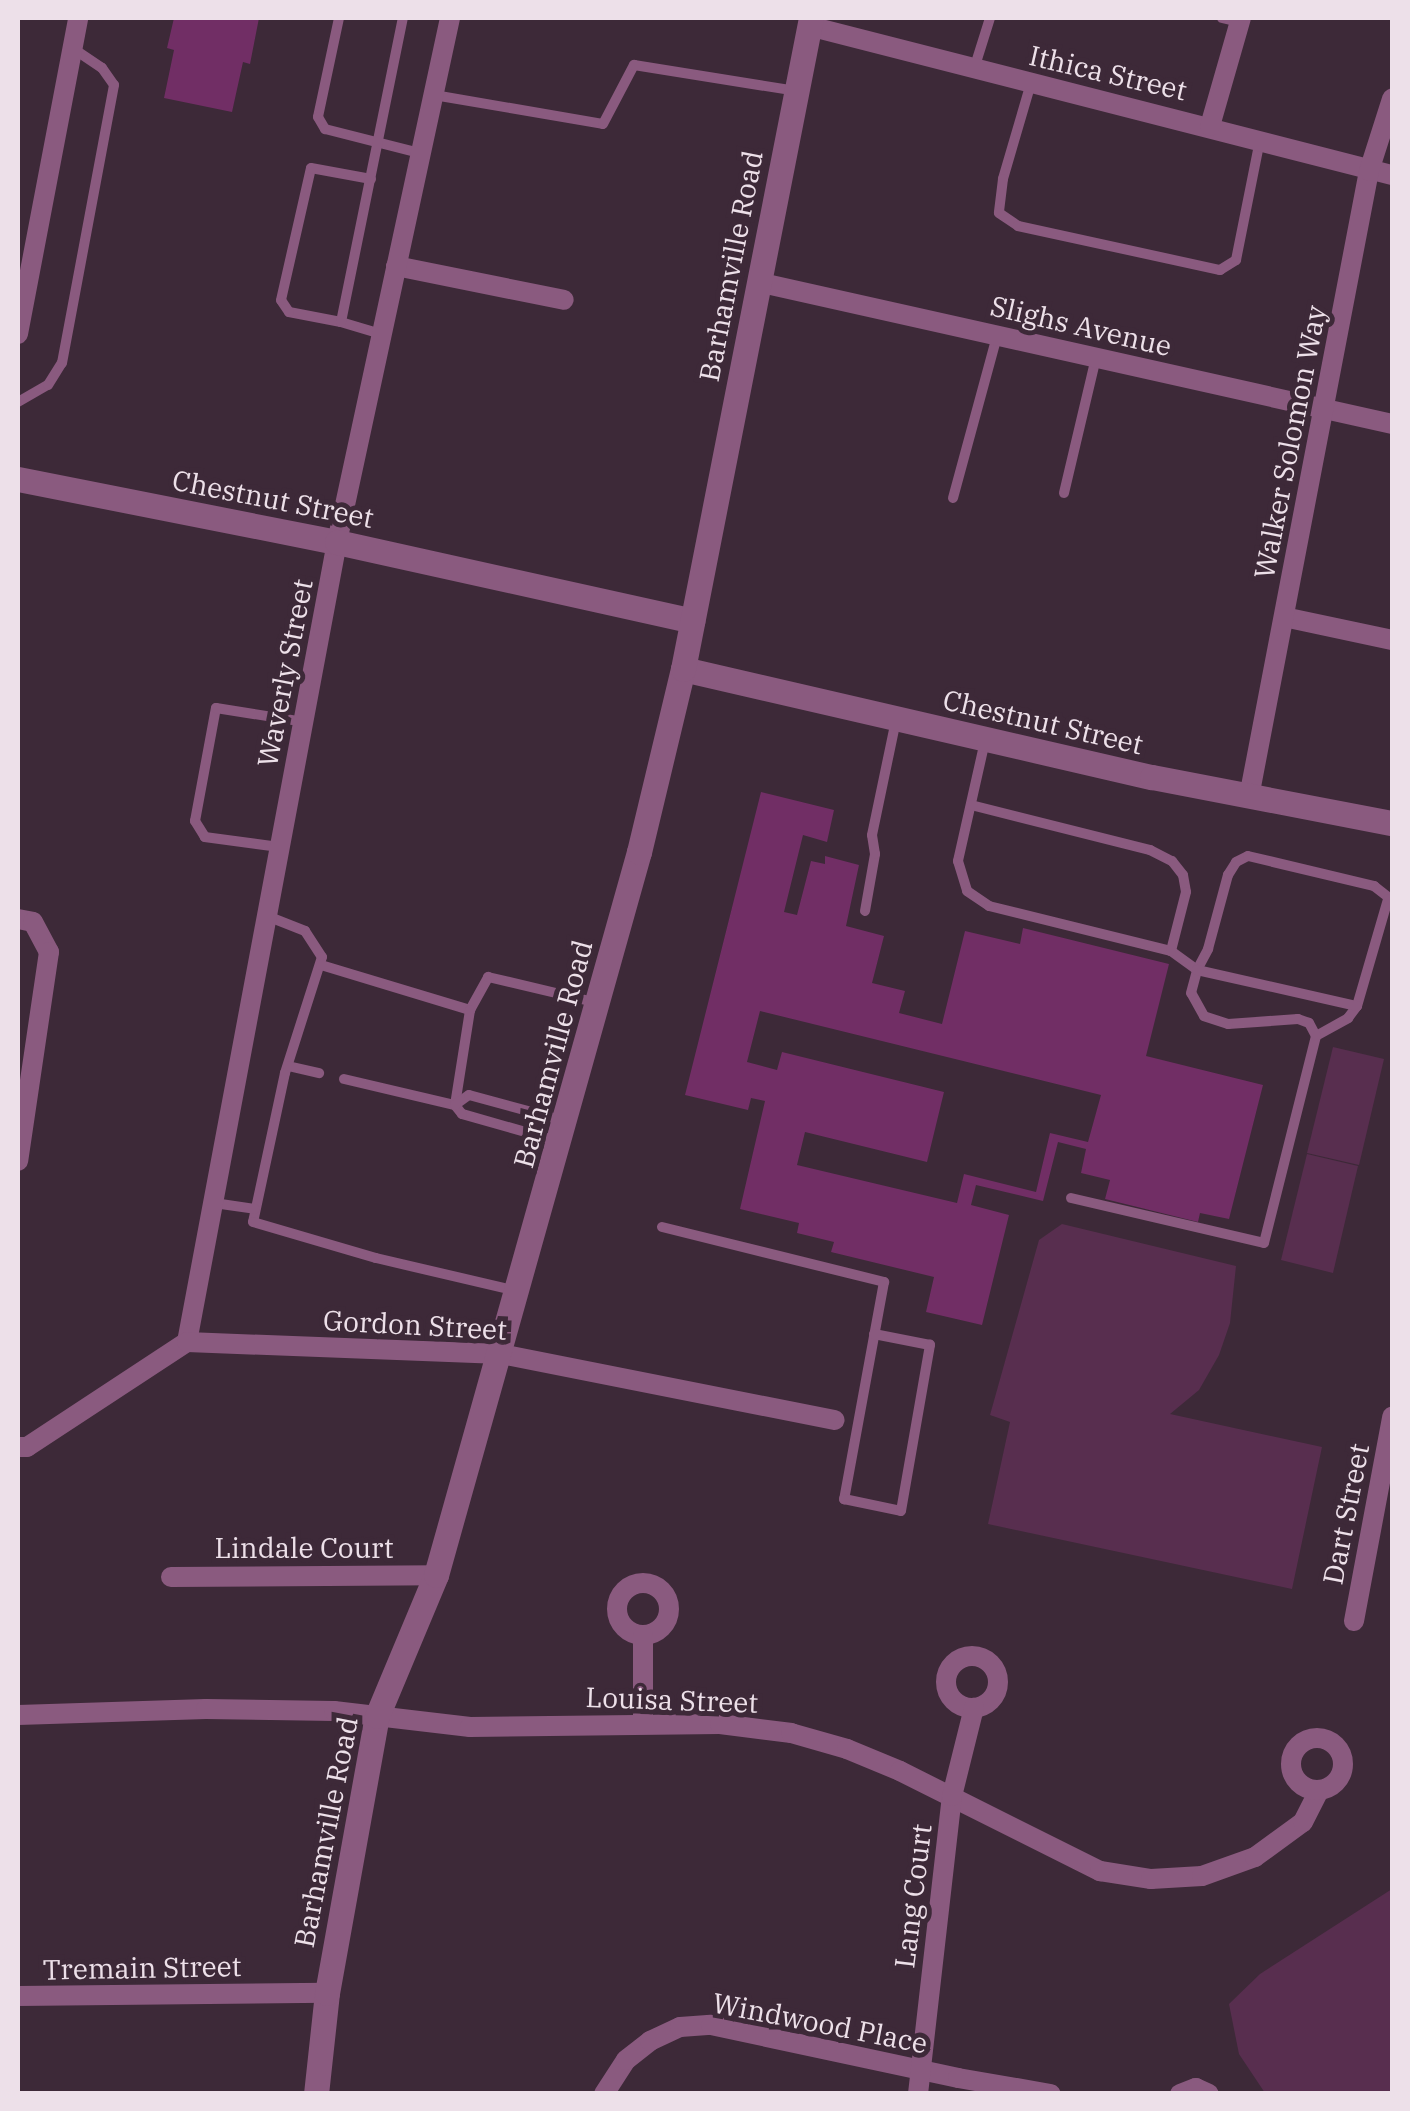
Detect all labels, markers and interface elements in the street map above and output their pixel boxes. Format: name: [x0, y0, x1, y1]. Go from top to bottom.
street label: Ithica Street: [1026, 39, 1190, 107]
street label: Barhamville Road: [692, 148, 770, 384]
street label: Slighs Avenue: [987, 289, 1175, 363]
street label: Walker Solomon Way: [1247, 303, 1333, 581]
street label: Chestnut Street: [170, 463, 376, 535]
street label: Waverly Street: [250, 576, 320, 770]
street label: Chestnut Street: [940, 683, 1146, 761]
street label: Barhamville Road: [506, 936, 600, 1172]
street label: Gordon Street: [322, 1303, 508, 1347]
street label: Dart Street: [1316, 1441, 1376, 1587]
street label: Lindale Court: [214, 1531, 394, 1565]
street label: Louisa Street: [585, 1680, 759, 1720]
street label: Barhamville Road: [287, 1714, 365, 1950]
street label: Lang Court: [887, 1822, 939, 1970]
street label: Tremain Street: [42, 1949, 242, 1987]
street label: Windwood Place: [710, 1986, 930, 2060]

